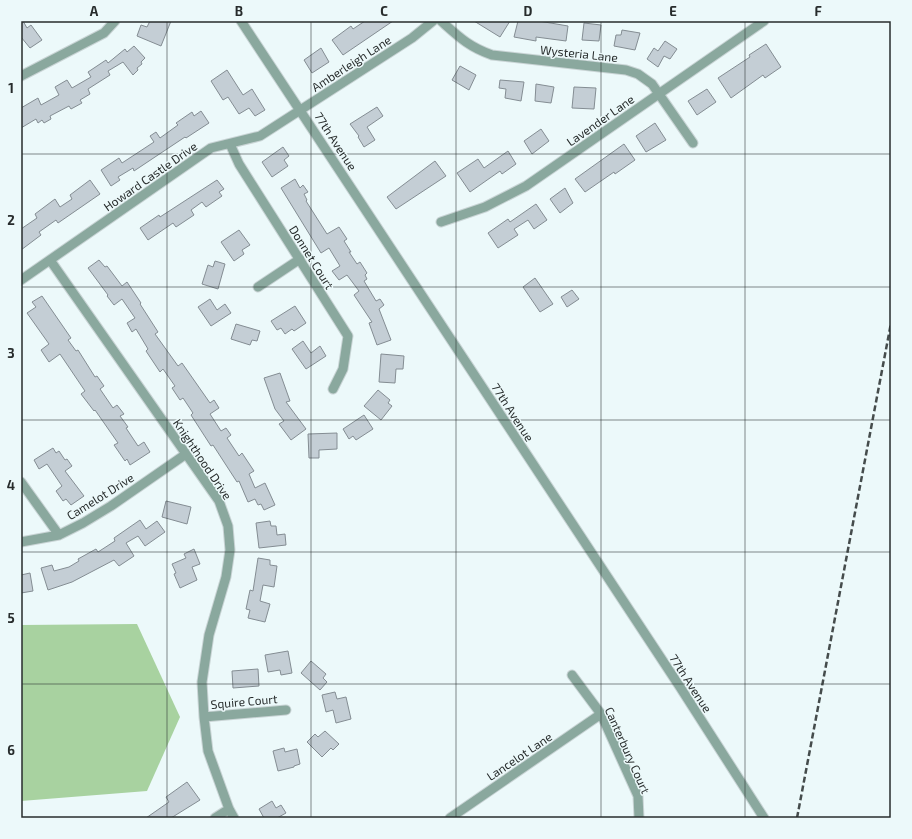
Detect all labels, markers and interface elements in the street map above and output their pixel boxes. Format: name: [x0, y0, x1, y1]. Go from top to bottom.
text: A: [90, 3, 99, 19]
text: B: [235, 3, 243, 19]
text: C: [380, 3, 388, 19]
text: D: [524, 3, 533, 19]
text: E: [669, 3, 677, 19]
text: F: [814, 3, 822, 19]
street label: Amberleigh Lane: [309, 32, 393, 94]
street label: Wysteria Lane: [539, 42, 619, 64]
text: 1: [8, 80, 14, 96]
street label: Lavender Lane: [564, 92, 636, 148]
street label: 77th Avenue: [312, 109, 360, 173]
street label: Howard Castle Drive: [101, 139, 199, 213]
text: 2: [7, 212, 15, 228]
street label: Donnet Court: [287, 223, 337, 292]
text: 3: [7, 345, 15, 361]
street label: 77th Avenue: [489, 380, 537, 444]
street label: Knighthood Drive: [171, 416, 235, 502]
street label: Camelot Drive: [64, 470, 136, 522]
text: 4: [7, 477, 15, 493]
text: 5: [7, 610, 15, 626]
street label: 77th Avenue: [667, 651, 715, 715]
street label: Squire Court: [210, 691, 278, 711]
street label: Canterbury Court: [603, 705, 654, 796]
street label: Lancelot Lane: [484, 729, 554, 783]
text: 6: [7, 742, 15, 758]

